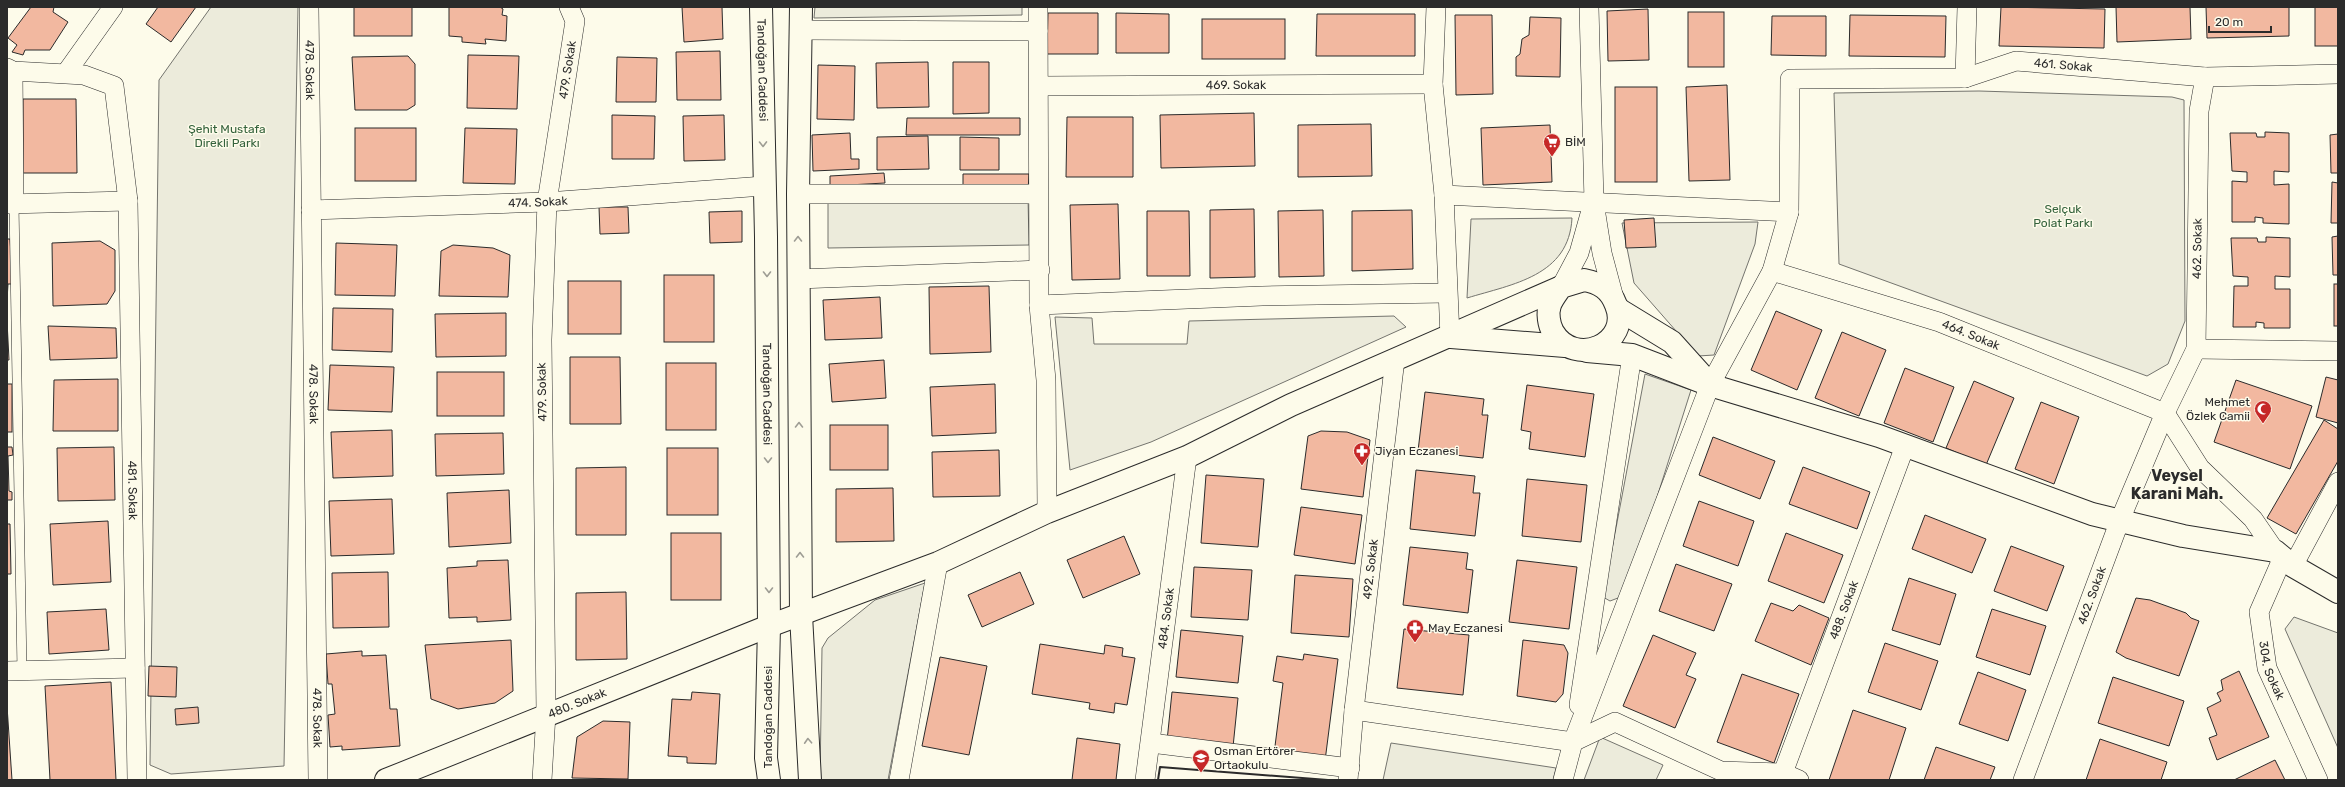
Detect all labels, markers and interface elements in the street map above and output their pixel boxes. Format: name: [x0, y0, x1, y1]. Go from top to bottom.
scale bar: [2209, 8, 2271, 34]
text: 20 m: [2215, 15, 2243, 29]
street label: Tandoğan Caddesi: [754, 19, 770, 121]
street label: 479. Sokak: [556, 39, 579, 100]
street label: 478. Sokak: [302, 40, 317, 101]
street label: 461. Sokak: [2033, 56, 2094, 75]
street label: 469. Sokak: [1206, 78, 1267, 92]
park label: Şehit Mustafa Direkli Parkı: [188, 122, 266, 150]
supermarket icon: BİM: [1542, 132, 1562, 157]
place label: BİM: [1565, 135, 1586, 149]
one-way arrow: [759, 141, 767, 147]
street label: 474. Sokak: [508, 193, 569, 210]
park label: Selçuk Polat Parkı: [2033, 202, 2093, 230]
street label: 462. Sokak: [2190, 217, 2205, 279]
one-way arrow: [794, 236, 802, 242]
one-way arrow: [763, 271, 771, 277]
street label: 464. Sokak: [1940, 317, 2003, 353]
street label: Tandoğan Caddesi: [760, 343, 775, 445]
street label: 479. Sokak: [534, 362, 550, 422]
street label: 478. Sokak: [306, 364, 321, 425]
place label: Mehmet Özlek Camii: [2186, 395, 2250, 423]
mosque icon: Mehmet Özlek Camii: [2253, 399, 2273, 424]
one-way arrow: [795, 422, 803, 428]
pharmacy icon: Jiyan Eczanesi: [1352, 441, 1372, 466]
place label: Jiyan Eczanesi: [1375, 444, 1458, 458]
one-way arrow: [764, 457, 772, 463]
street label: 481. Sokak: [125, 460, 140, 521]
district label: Veysel Karani Mah.: [2131, 466, 2223, 503]
street label: 492. Sokak: [1360, 537, 1381, 600]
one-way arrow: [796, 552, 804, 558]
street label: 462. Sokak: [2075, 564, 2109, 626]
street label: 488. Sokak: [1826, 578, 1861, 641]
street label: 484. Sokak: [1155, 586, 1177, 650]
one-way arrow: [765, 587, 773, 593]
pharmacy icon: May Eczanesi: [1405, 618, 1425, 643]
place label: May Eczanesi: [1428, 621, 1503, 635]
street label: 304. Sokak: [2256, 640, 2288, 703]
street label: Tandoğan Caddesi: [761, 666, 775, 768]
street label: 480. Sokak: [546, 685, 609, 721]
street label: 478. Sokak: [310, 688, 325, 749]
one-way arrow: [803, 738, 812, 744]
place label: Osman Ertörer Ortaokulu: [1214, 744, 1295, 772]
school or university icon: Osman Ertörer Ortaokulu: [1191, 748, 1211, 773]

